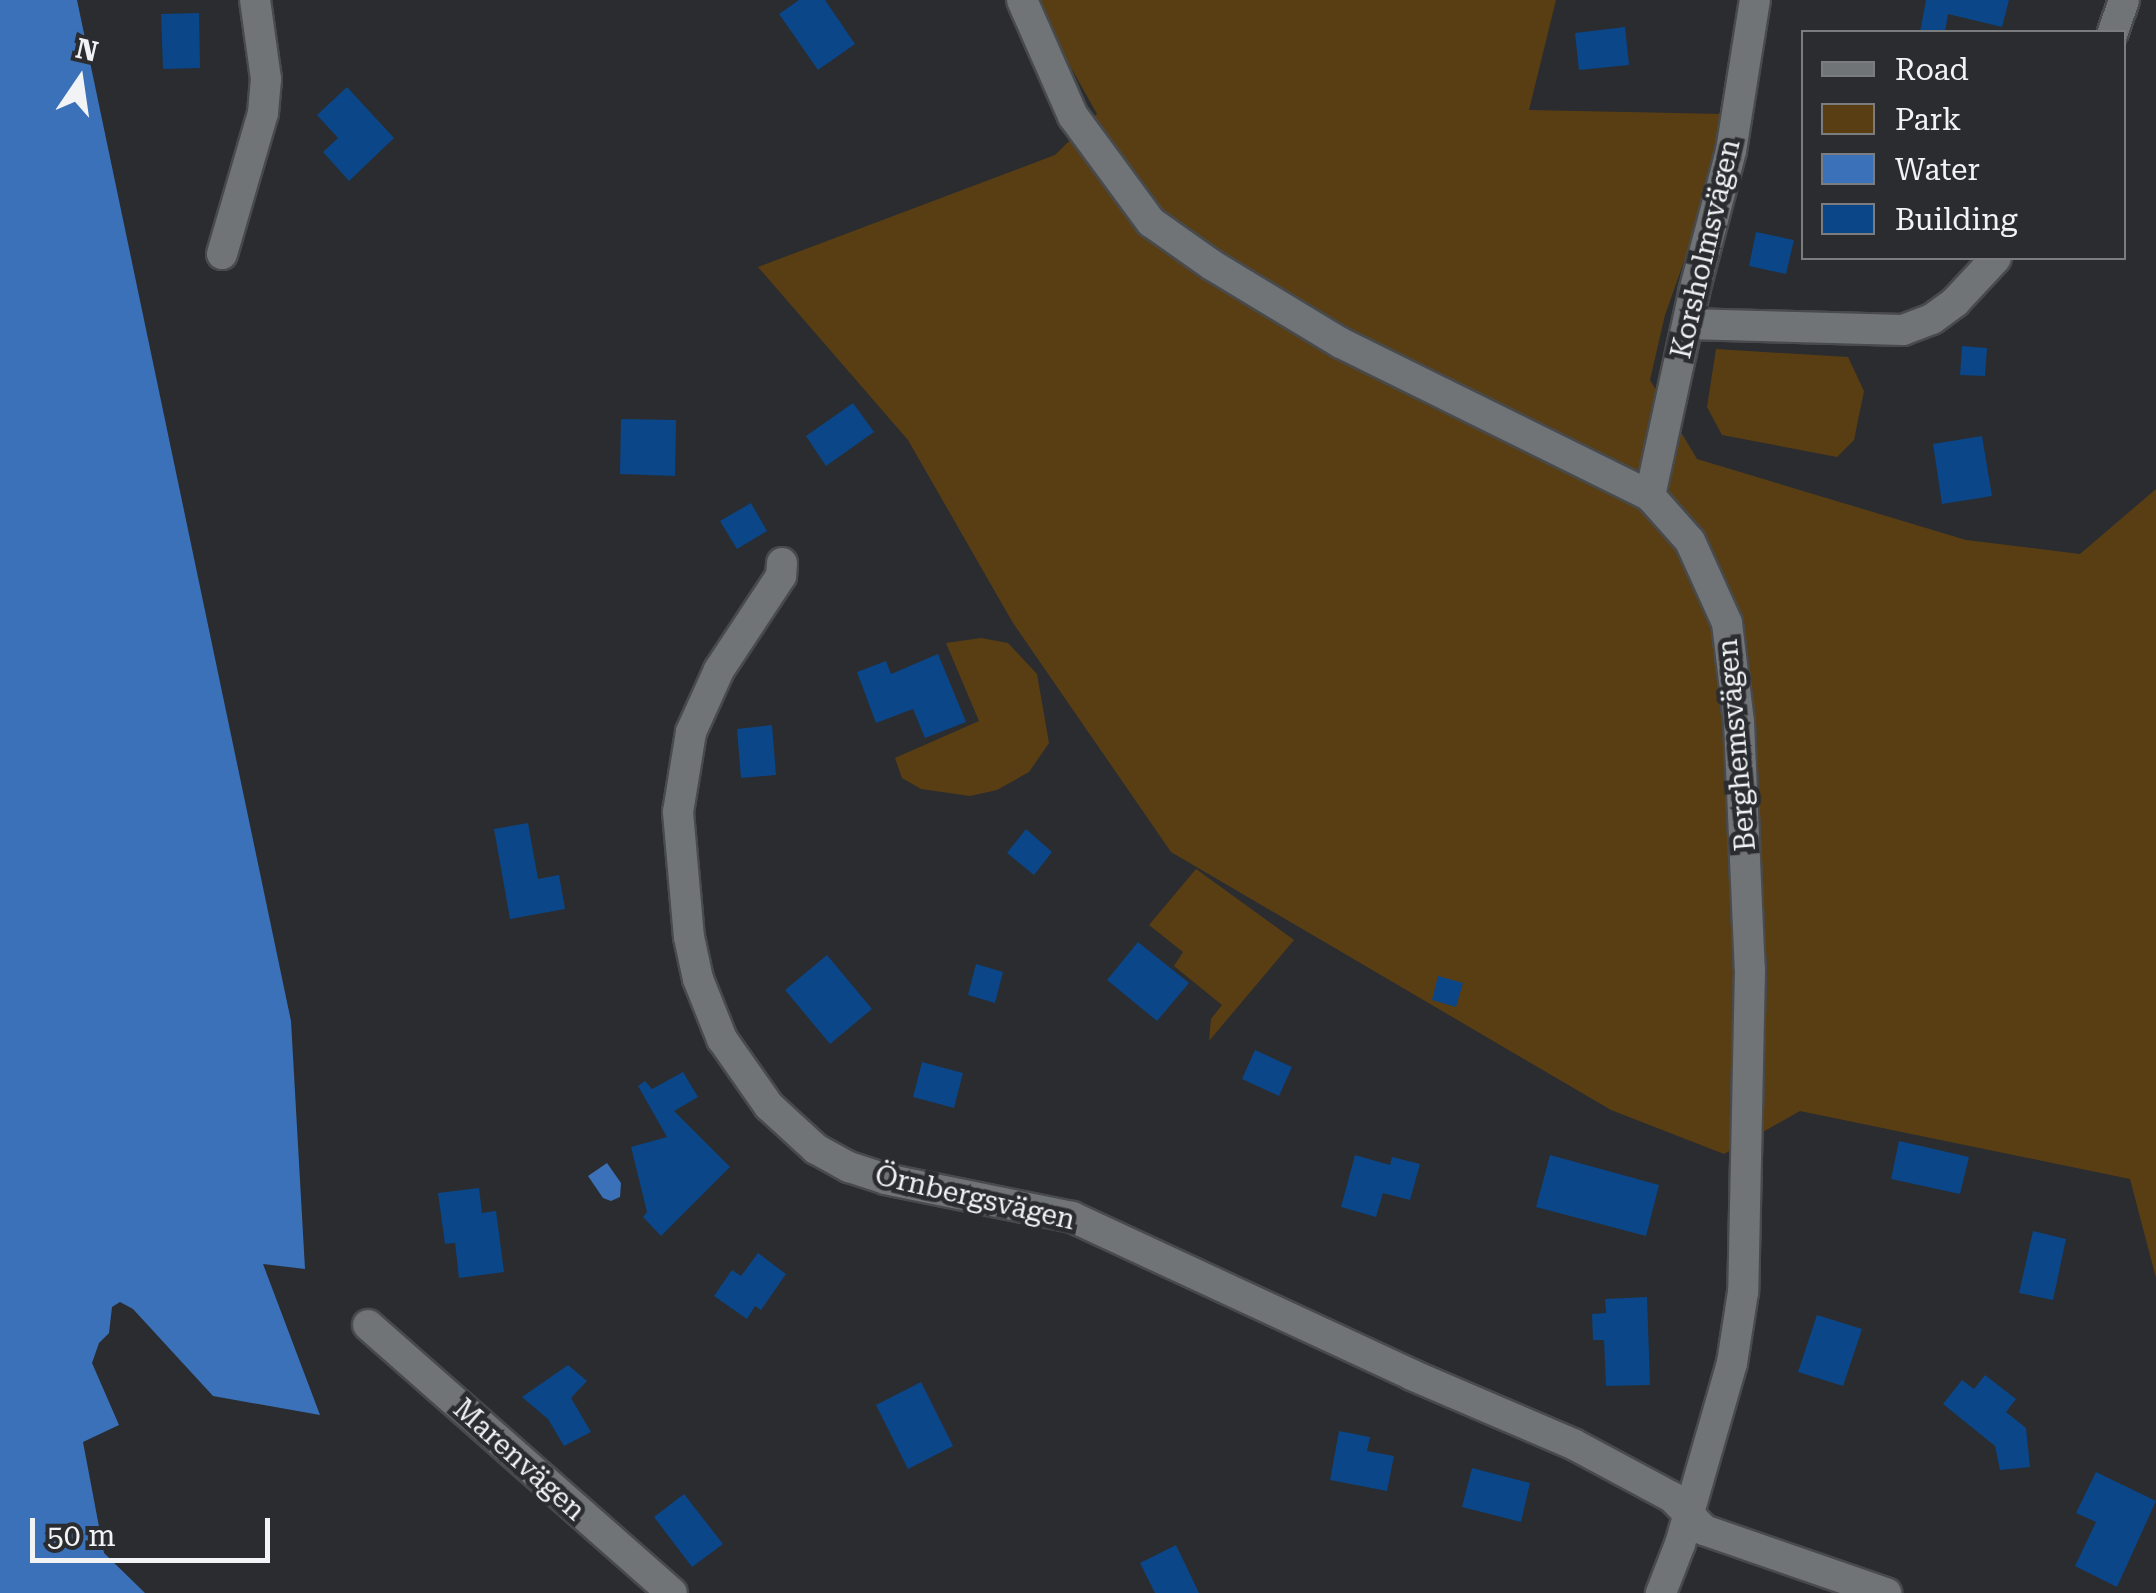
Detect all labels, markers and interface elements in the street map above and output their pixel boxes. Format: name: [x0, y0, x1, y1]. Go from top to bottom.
north arrow: [30, 30, 130, 130]
legend: [1801, 30, 2126, 260]
text: N: [73, 32, 101, 69]
text: Road: [1895, 52, 1969, 87]
text: Park: [1895, 102, 1961, 137]
street label: Korsholmsvägen: [1664, 136, 1748, 362]
text: Water: [1895, 152, 1980, 187]
text: Building: [1895, 202, 2018, 237]
street label: Berghemsvägen: [1711, 638, 1763, 852]
street label: Örnbergsvägen: [872, 1159, 1078, 1237]
street label: Marenvägen: [446, 1392, 592, 1528]
scale bar: [35, 1498, 275, 1560]
text: 50 m: [47, 1518, 116, 1553]

